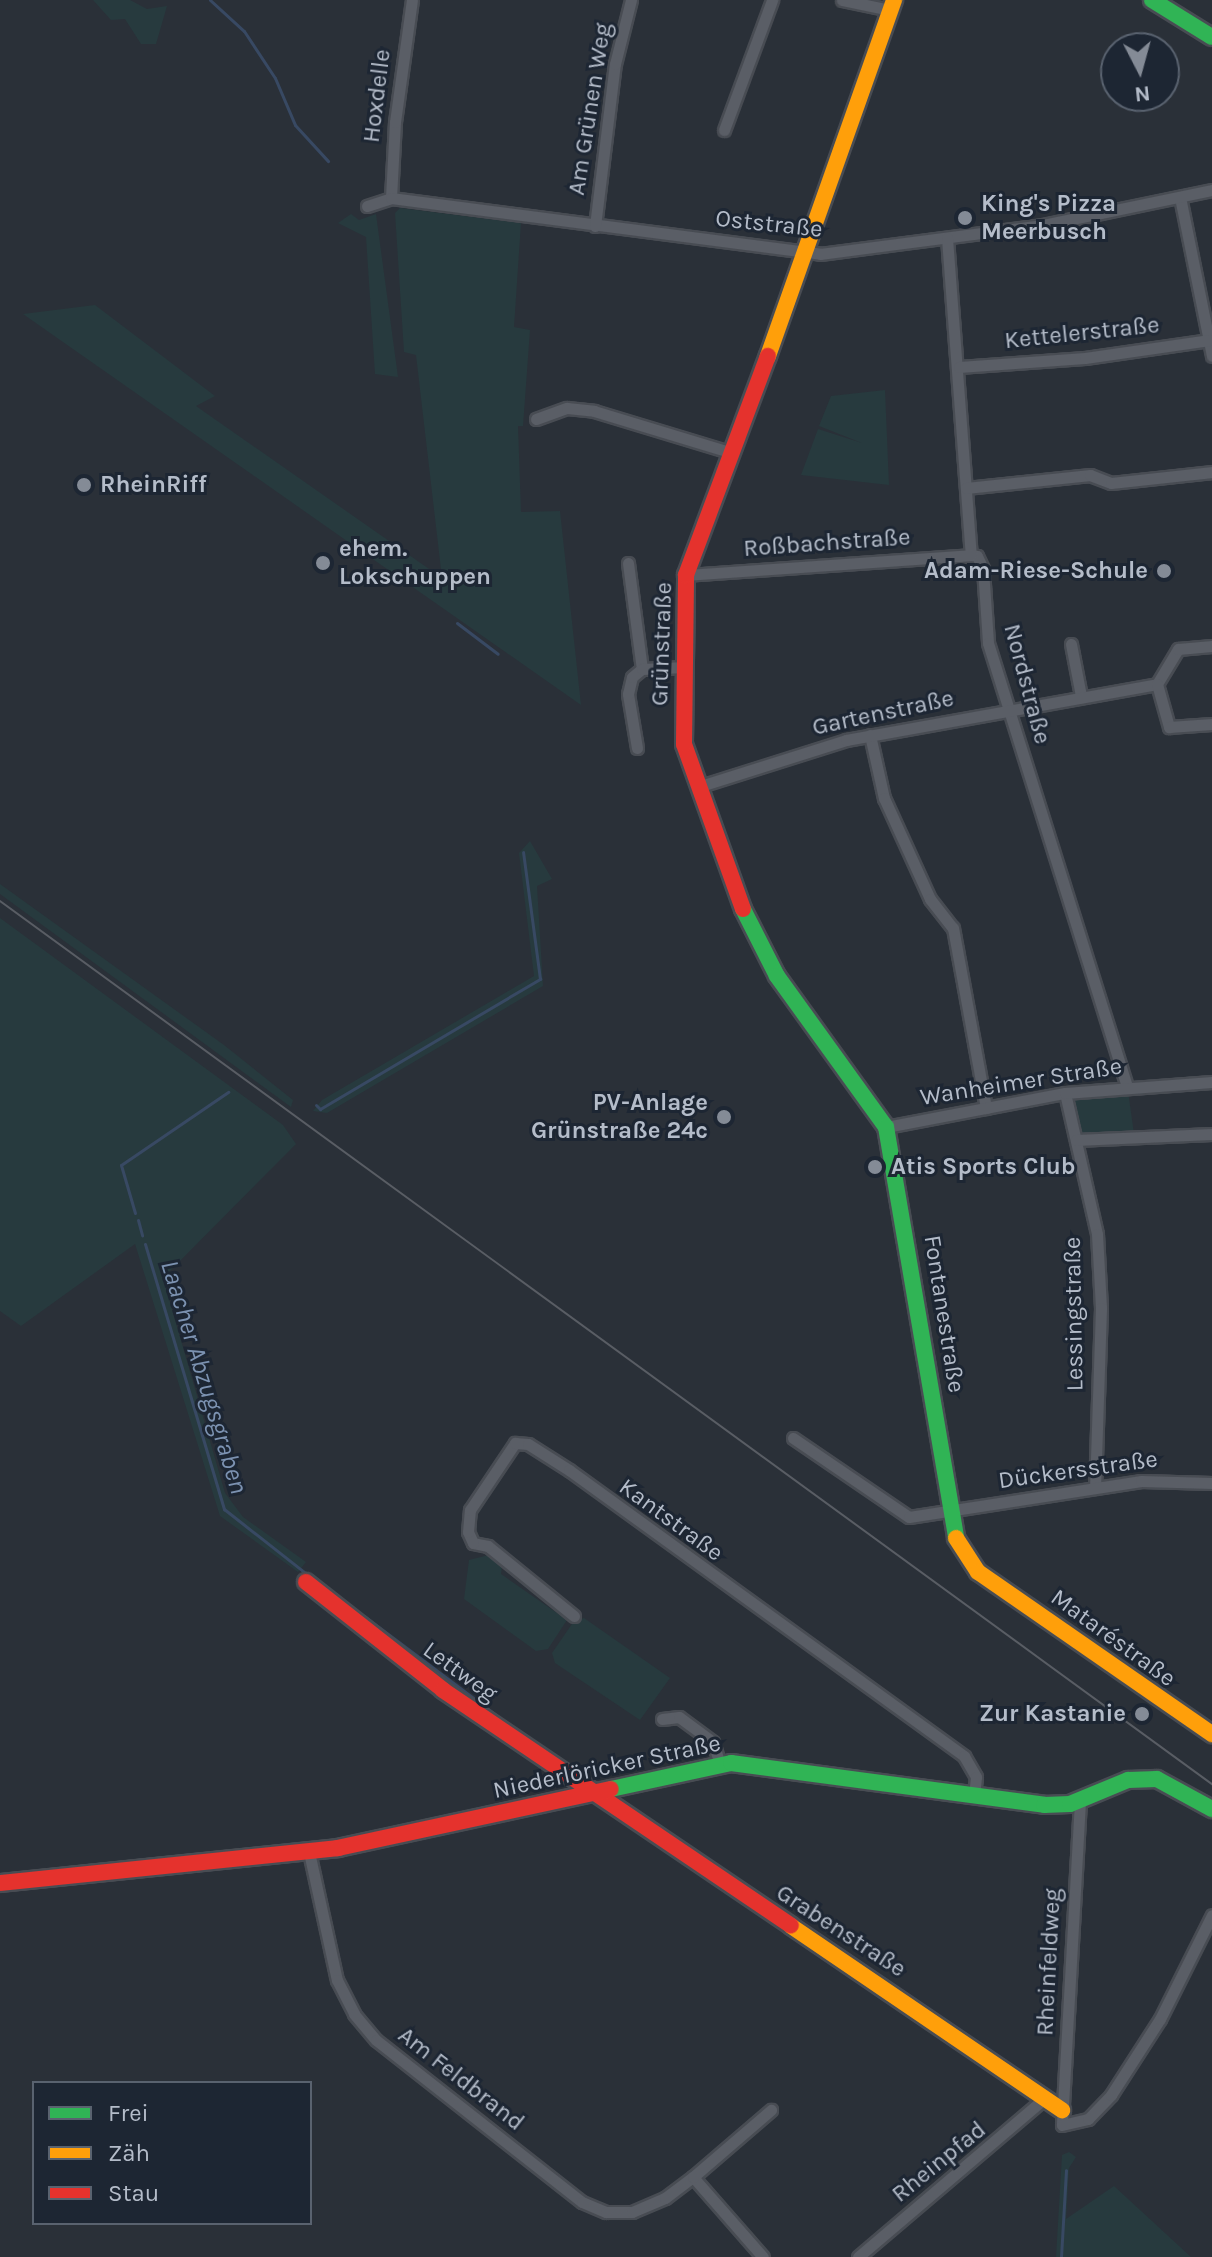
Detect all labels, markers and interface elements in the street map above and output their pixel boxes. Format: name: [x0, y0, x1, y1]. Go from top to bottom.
street label: Am Grünen Weg: [562, 21, 618, 197]
north arrow: [1100, 32, 1180, 112]
street label: Hoxdelle: [357, 48, 397, 144]
text: N: [1133, 80, 1152, 108]
place label: King's Pizza Meerbusch: [981, 190, 1116, 246]
street label: Oststraße: [714, 204, 824, 244]
marker: King's Pizza Meerbusch: [956, 209, 974, 227]
street label: Kettelerstraße: [1003, 311, 1161, 355]
place label: RheinRiff: [100, 471, 207, 499]
marker: RheinRiff: [75, 476, 93, 494]
street label: Roßbachstraße: [742, 523, 912, 563]
place label: ehem. Lokschuppen: [339, 535, 491, 591]
marker: ehem. Lokschuppen: [314, 554, 332, 572]
place label: Adam-Riese-Schule: [924, 557, 1148, 585]
marker: Adam-Riese-Schule: [1155, 562, 1173, 580]
street label: Grünstraße: [645, 582, 679, 706]
street label: Nordstraße: [997, 621, 1057, 747]
street label: Gartenstraße: [810, 684, 956, 742]
street label: Wanheimer Straße: [918, 1052, 1124, 1112]
place label: PV-Anlage Grünstraße 24c: [531, 1089, 708, 1145]
marker: PV-Anlage Grünstraße 24c: [715, 1108, 733, 1126]
place label: Atis Sports Club: [891, 1153, 1076, 1181]
marker: Atis Sports Club: [866, 1158, 884, 1176]
street label: Fontanestraße: [917, 1233, 971, 1395]
street label: Lessingstraße: [1058, 1236, 1090, 1392]
water label: Laacher Abzugsgraben: [154, 1256, 254, 1498]
street label: Dückersstraße: [997, 1445, 1159, 1495]
street label: Kantstraße: [613, 1473, 729, 1567]
street label: Mataréstraße: [1045, 1583, 1181, 1693]
street label: Lettweg: [417, 1635, 503, 1709]
place label: Zur Kastanie: [979, 1700, 1126, 1728]
marker: Zur Kastanie: [1133, 1705, 1151, 1723]
street label: Niederlöricker Straße: [491, 1729, 723, 1805]
street label: Grabenstraße: [771, 1878, 911, 1984]
street label: Rheinfeldweg: [1031, 1887, 1067, 2037]
street label: Am Feldbrand: [392, 2021, 530, 2137]
legend: [32, 2081, 312, 2225]
text: Frei: [108, 2099, 149, 2127]
street label: Rheinpfad: [886, 2115, 992, 2209]
text: Zäh: [108, 2139, 150, 2167]
text: Stau: [108, 2179, 159, 2207]

